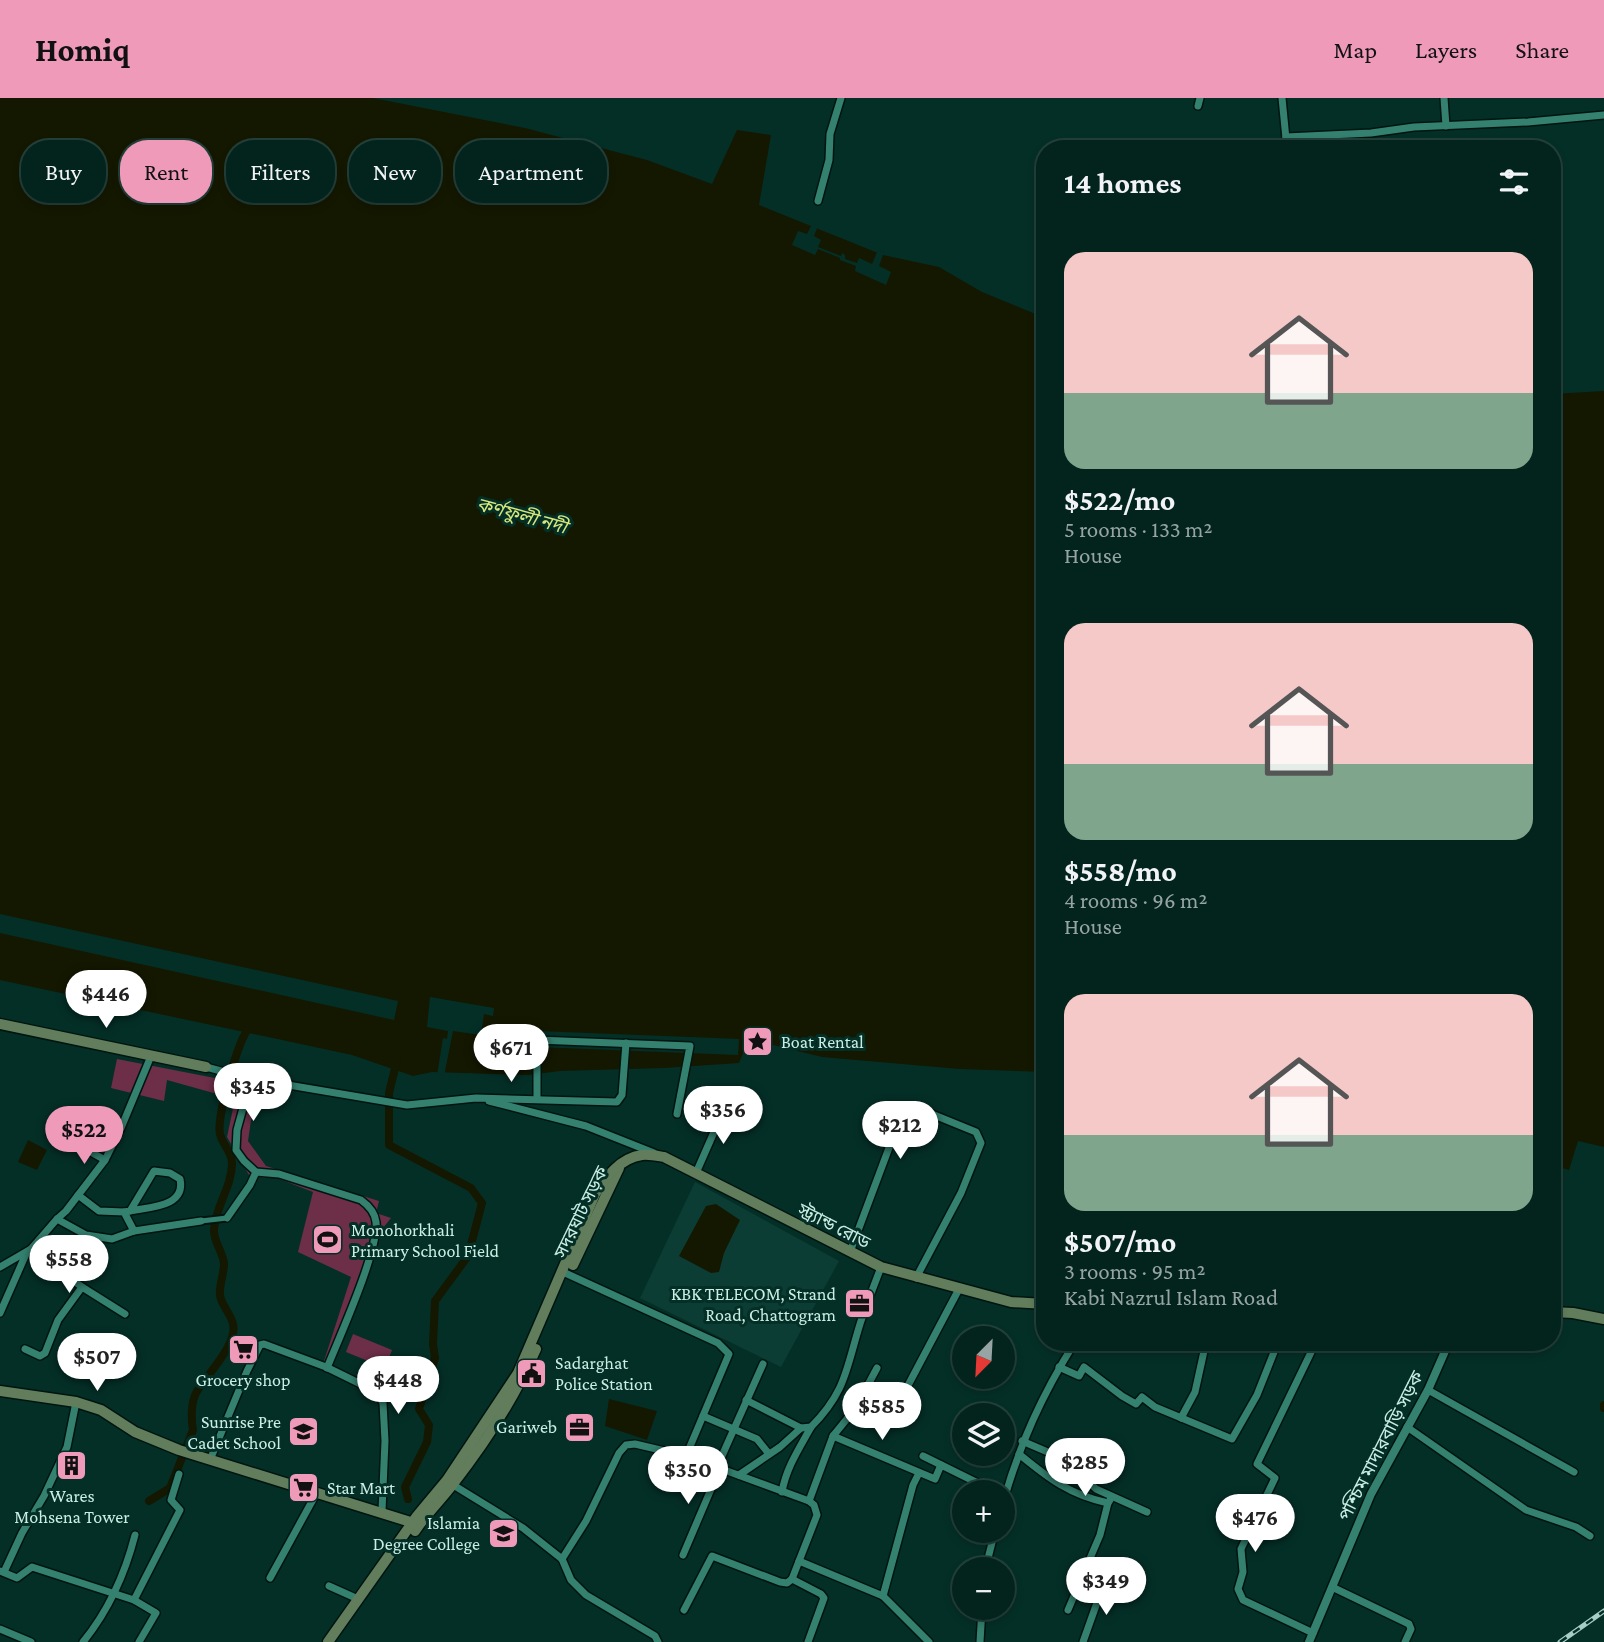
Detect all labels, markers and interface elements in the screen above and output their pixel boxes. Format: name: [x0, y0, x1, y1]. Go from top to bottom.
text: Homiq: [35, 31, 130, 68]
text: Map: [1333, 36, 1377, 63]
text: Layers: [1415, 36, 1477, 63]
text: Share: [1515, 36, 1569, 63]
chip: Buy: [21, 140, 106, 203]
chip: Rent: [120, 140, 212, 203]
chip: Filters: [226, 140, 335, 203]
chip: New: [349, 140, 441, 203]
chip: Apartment: [455, 140, 607, 203]
icon: filters: [1495, 163, 1533, 201]
text: 14 homes: [1064, 166, 1182, 199]
icon: home: [1236, 297, 1362, 423]
text: $522/mo: [1064, 483, 1175, 516]
water label: কর্ণফুলী নদী: [474, 492, 573, 540]
text: 5 rooms · 133 m²: [1064, 516, 1212, 542]
text: House: [1064, 542, 1122, 568]
icon: home: [1236, 668, 1362, 794]
text: $558/mo: [1064, 854, 1177, 887]
text: 4 rooms · 96 m²: [1064, 887, 1207, 913]
text: House: [1064, 913, 1122, 939]
pin: $446: [65, 970, 147, 1030]
text: $446: [82, 980, 130, 1006]
pin: $671: [470, 1024, 552, 1084]
place icon: Boat Rental: [741, 1025, 775, 1059]
place label: Boat Rental: [781, 1032, 864, 1052]
text: $671: [490, 1034, 532, 1060]
icon: home: [1236, 1039, 1362, 1165]
pin: $345: [212, 1063, 294, 1123]
text: $345: [230, 1073, 276, 1099]
pin: $356: [682, 1086, 764, 1146]
text: $356: [700, 1096, 746, 1122]
pin: $212: [859, 1102, 941, 1161]
pin: $522: [43, 1107, 125, 1166]
text: $212: [878, 1111, 922, 1137]
text: $522: [61, 1116, 107, 1142]
street label: সদরঘাট সড়ক: [550, 1162, 612, 1262]
street label: স্ট্র্যান্ড রোড: [794, 1199, 874, 1253]
place label: Monohorkhali Primary School Field: [351, 1220, 500, 1261]
sports icon: Monohorkhali Primary School Field: [311, 1223, 345, 1257]
text: $507/mo: [1064, 1225, 1176, 1258]
pin: $558: [28, 1236, 110, 1295]
text: $558: [45, 1245, 93, 1271]
text: 3 rooms · 95 m²: [1064, 1258, 1205, 1284]
place label: KBK TELECOM, Strand Road, Chattogram: [671, 1284, 837, 1325]
text: Kabi Nazrul Islam Road: [1064, 1284, 1278, 1310]
office icon: KBK TELECOM, Strand Road, Chattogram: [842, 1287, 876, 1321]
north arrow: [952, 1326, 1015, 1390]
map controls: [952, 1326, 1015, 1620]
supermarket icon: Grocery shop: [226, 1332, 260, 1366]
pin: $507: [56, 1334, 138, 1393]
text: $507: [73, 1343, 121, 1369]
place label: Sadarghat Police Station: [555, 1353, 653, 1394]
pin: $448: [357, 1356, 439, 1416]
public building icon: Sadarghat Police Station: [515, 1356, 549, 1390]
text: $448: [373, 1366, 423, 1392]
street label: পশ্চিম মাদারবাড়ি সড়ক: [1335, 1367, 1428, 1524]
place label: Grocery shop: [196, 1370, 290, 1390]
pin: $585: [841, 1382, 923, 1442]
text: $585: [858, 1392, 906, 1418]
button: layers: [952, 1403, 1015, 1466]
office icon: Gariweb: [563, 1410, 597, 1444]
place label: Sunrise Pre Cadet School: [187, 1412, 281, 1453]
school or university icon: Sunrise Pre Cadet School: [287, 1415, 321, 1449]
place label: Gariweb: [496, 1417, 557, 1437]
pin: $285: [1044, 1438, 1126, 1498]
pin: $350: [647, 1446, 729, 1506]
building icon: Wares Mohsena Tower: [55, 1448, 89, 1482]
text: $285: [1061, 1448, 1109, 1474]
text: $350: [664, 1456, 712, 1482]
supermarket icon: Star Mart: [287, 1471, 321, 1505]
place label: Star Mart: [327, 1478, 396, 1498]
button: +: [952, 1480, 1015, 1543]
place label: Wares Mohsena Tower: [14, 1486, 130, 1527]
pin: $476: [1214, 1494, 1296, 1554]
text: $476: [1232, 1504, 1278, 1530]
place label: Islamia Degree College: [373, 1513, 480, 1554]
school or university icon: Islamia Degree College: [486, 1516, 520, 1550]
button: −: [952, 1557, 1015, 1620]
pin: $349: [1065, 1558, 1147, 1617]
text: $349: [1082, 1567, 1130, 1593]

